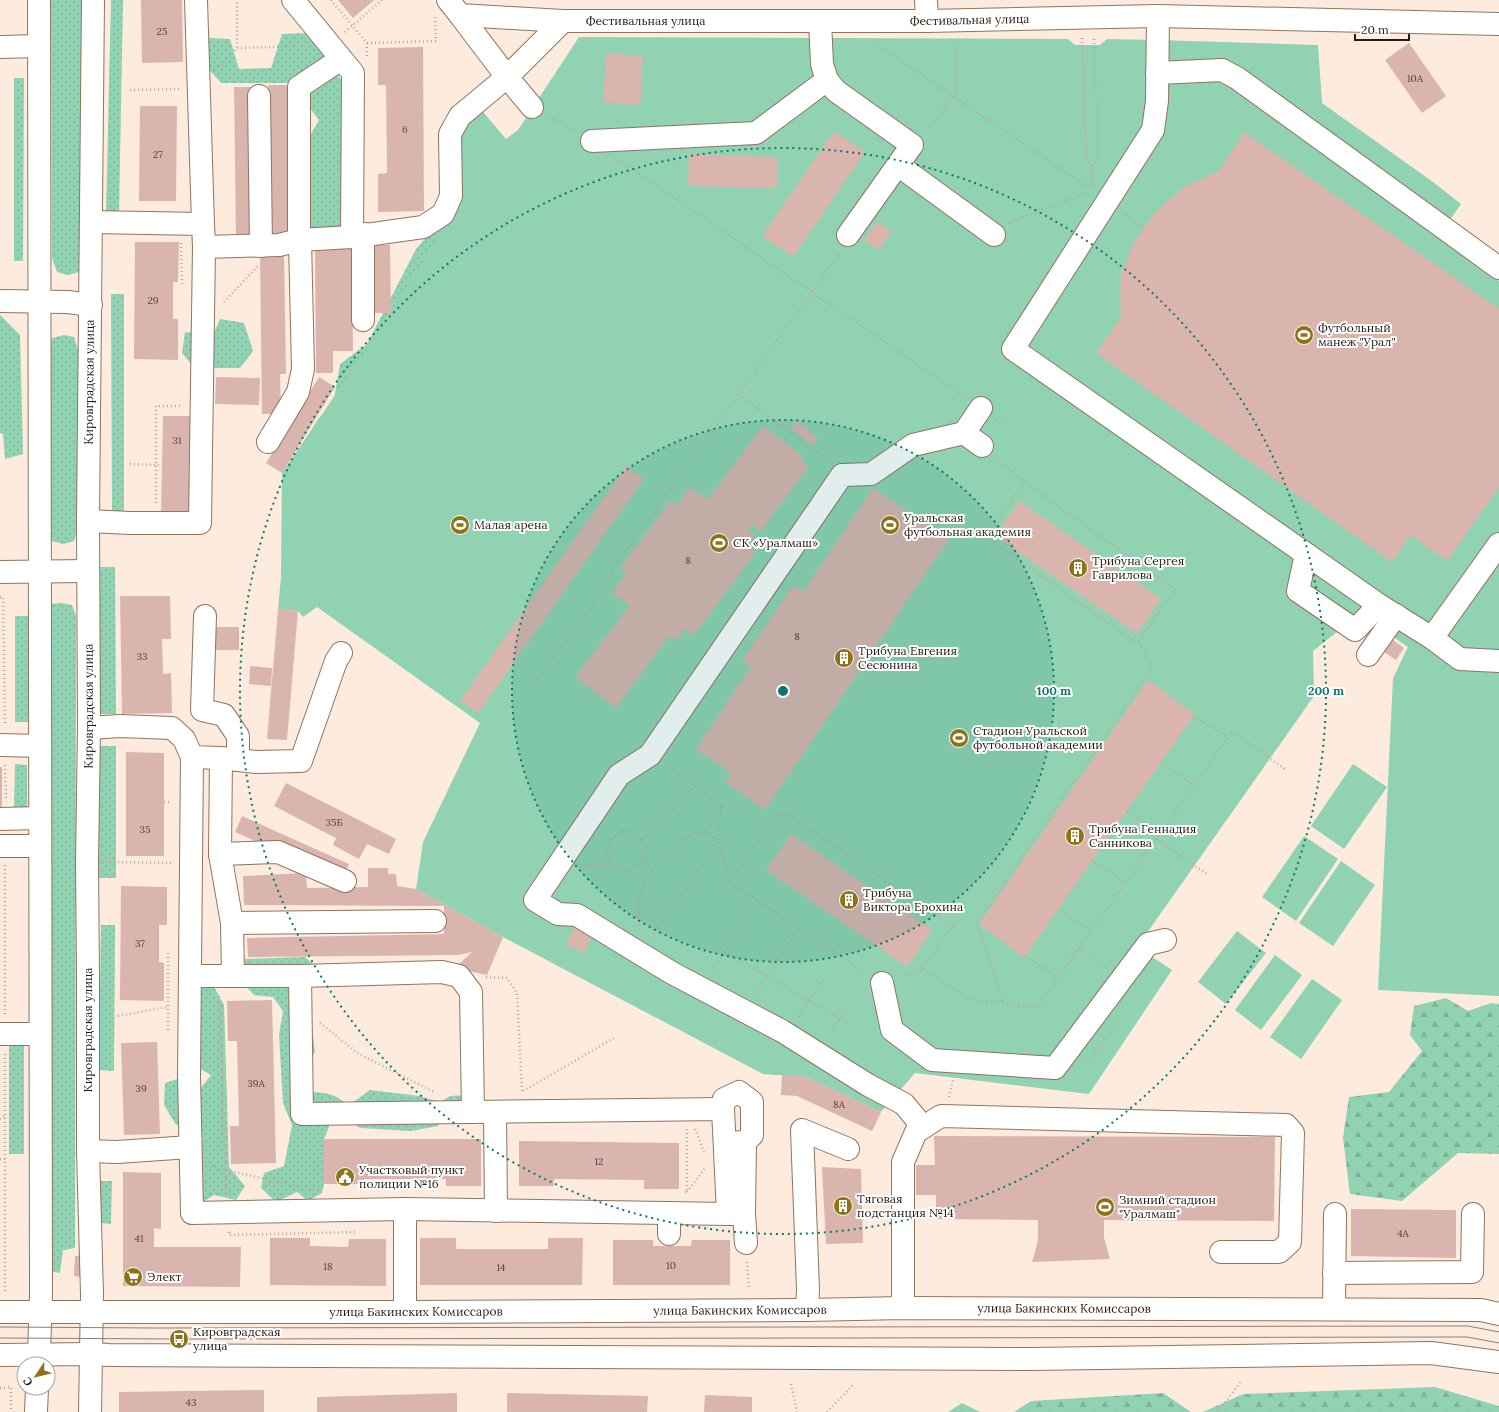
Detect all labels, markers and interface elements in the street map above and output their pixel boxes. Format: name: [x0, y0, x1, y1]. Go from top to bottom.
street label: Фестивальная улица: [910, 11, 1030, 28]
street label: Фестивальная улица: [586, 13, 705, 28]
scale bar: [1355, 16, 1409, 42]
text: 20 m: [1361, 22, 1389, 37]
house number: 25: [157, 25, 167, 38]
house number: 10А: [1407, 72, 1424, 85]
house number: 6: [402, 123, 408, 136]
house number: 27: [153, 148, 163, 161]
house number: 29: [147, 294, 159, 307]
street label: Кировградская улица: [81, 319, 97, 445]
place label: Футбольный манеж "Урал": [1318, 320, 1396, 349]
sports icon: Футбольный манеж "Урал": [1293, 324, 1315, 346]
house number: 31: [172, 434, 182, 447]
place label: Уральская футбольная академия: [903, 510, 1031, 539]
sports icon: Малая арена: [449, 514, 471, 536]
sports icon: Уральская футбольная академия: [879, 514, 901, 536]
place label: Малая арена: [474, 517, 548, 532]
sports icon: СК «Уралмаш»: [708, 532, 730, 554]
place label: СК «Уралмаш»: [733, 535, 818, 550]
place label: Трибуна Сергея Гаврилова: [1092, 553, 1184, 582]
house number: 8: [685, 554, 691, 567]
building icon: Трибуна Сергея Гаврилова: [1067, 557, 1089, 579]
house number: 8: [794, 630, 800, 643]
street label: Кировградская улица: [80, 643, 96, 769]
place label: Трибуна Евгения Сесюнина: [858, 643, 957, 672]
building icon: Трибуна Евгения Сесюнина: [833, 647, 855, 669]
house number: 33: [136, 650, 148, 663]
text: 100 m: [1037, 683, 1071, 698]
text: 200 m: [1308, 683, 1344, 698]
centre of rings: [776, 684, 790, 698]
place label: Стадион Уральской футбольной академии: [973, 723, 1103, 752]
sports icon: Стадион Уральской футбольной академии: [948, 727, 970, 749]
house number: 35Б: [325, 816, 343, 829]
place label: Трибуна Геннадия Санникова: [1089, 821, 1196, 850]
house number: 35: [139, 823, 151, 836]
building icon: Трибуна Геннадия Санникова: [1064, 825, 1086, 847]
place label: Трибуна Виктора Ерохина: [863, 885, 963, 914]
building icon: Трибуна Виктора Ерохина: [838, 889, 860, 911]
house number: 37: [135, 937, 145, 950]
street label: Кировградская улица: [80, 967, 95, 1093]
house number: 39А: [247, 1077, 266, 1090]
house number: 39: [135, 1082, 147, 1095]
house number: 8А: [833, 1098, 846, 1111]
house number: 12: [594, 1155, 604, 1168]
place label: Участковый пункт полиции №16: [358, 1162, 464, 1191]
public building icon: Участковый пункт полиции №16: [334, 1166, 356, 1188]
place label: Тяговая подстанция №14: [857, 1191, 954, 1220]
place label: Зимний стадион "Уралмаш": [1119, 1192, 1216, 1221]
building icon: Тяговая подстанция №14: [832, 1195, 854, 1217]
sports icon: Зимний стадион "Уралмаш": [1094, 1196, 1116, 1218]
house number: 4А: [1397, 1227, 1410, 1240]
house number: 41: [134, 1232, 144, 1245]
house number: 10: [666, 1259, 676, 1272]
house number: 18: [323, 1260, 333, 1273]
house number: 14: [496, 1261, 506, 1274]
supermarket icon: Элект: [122, 1266, 144, 1288]
place label: Элект: [147, 1269, 181, 1284]
street label: улица Бакинских Комиссаров: [977, 1300, 1151, 1316]
street label: улица Бакинских Комиссаров: [653, 1302, 827, 1318]
street label: улица Бакинских Комиссаров: [329, 1304, 503, 1319]
place label: Кировградская улица: [193, 1324, 280, 1353]
bus stop icon: Кировградская улица: [168, 1328, 190, 1350]
north arrow: [16, 1356, 56, 1396]
text: С: [20, 1374, 36, 1389]
house number: 43: [186, 1396, 197, 1409]

